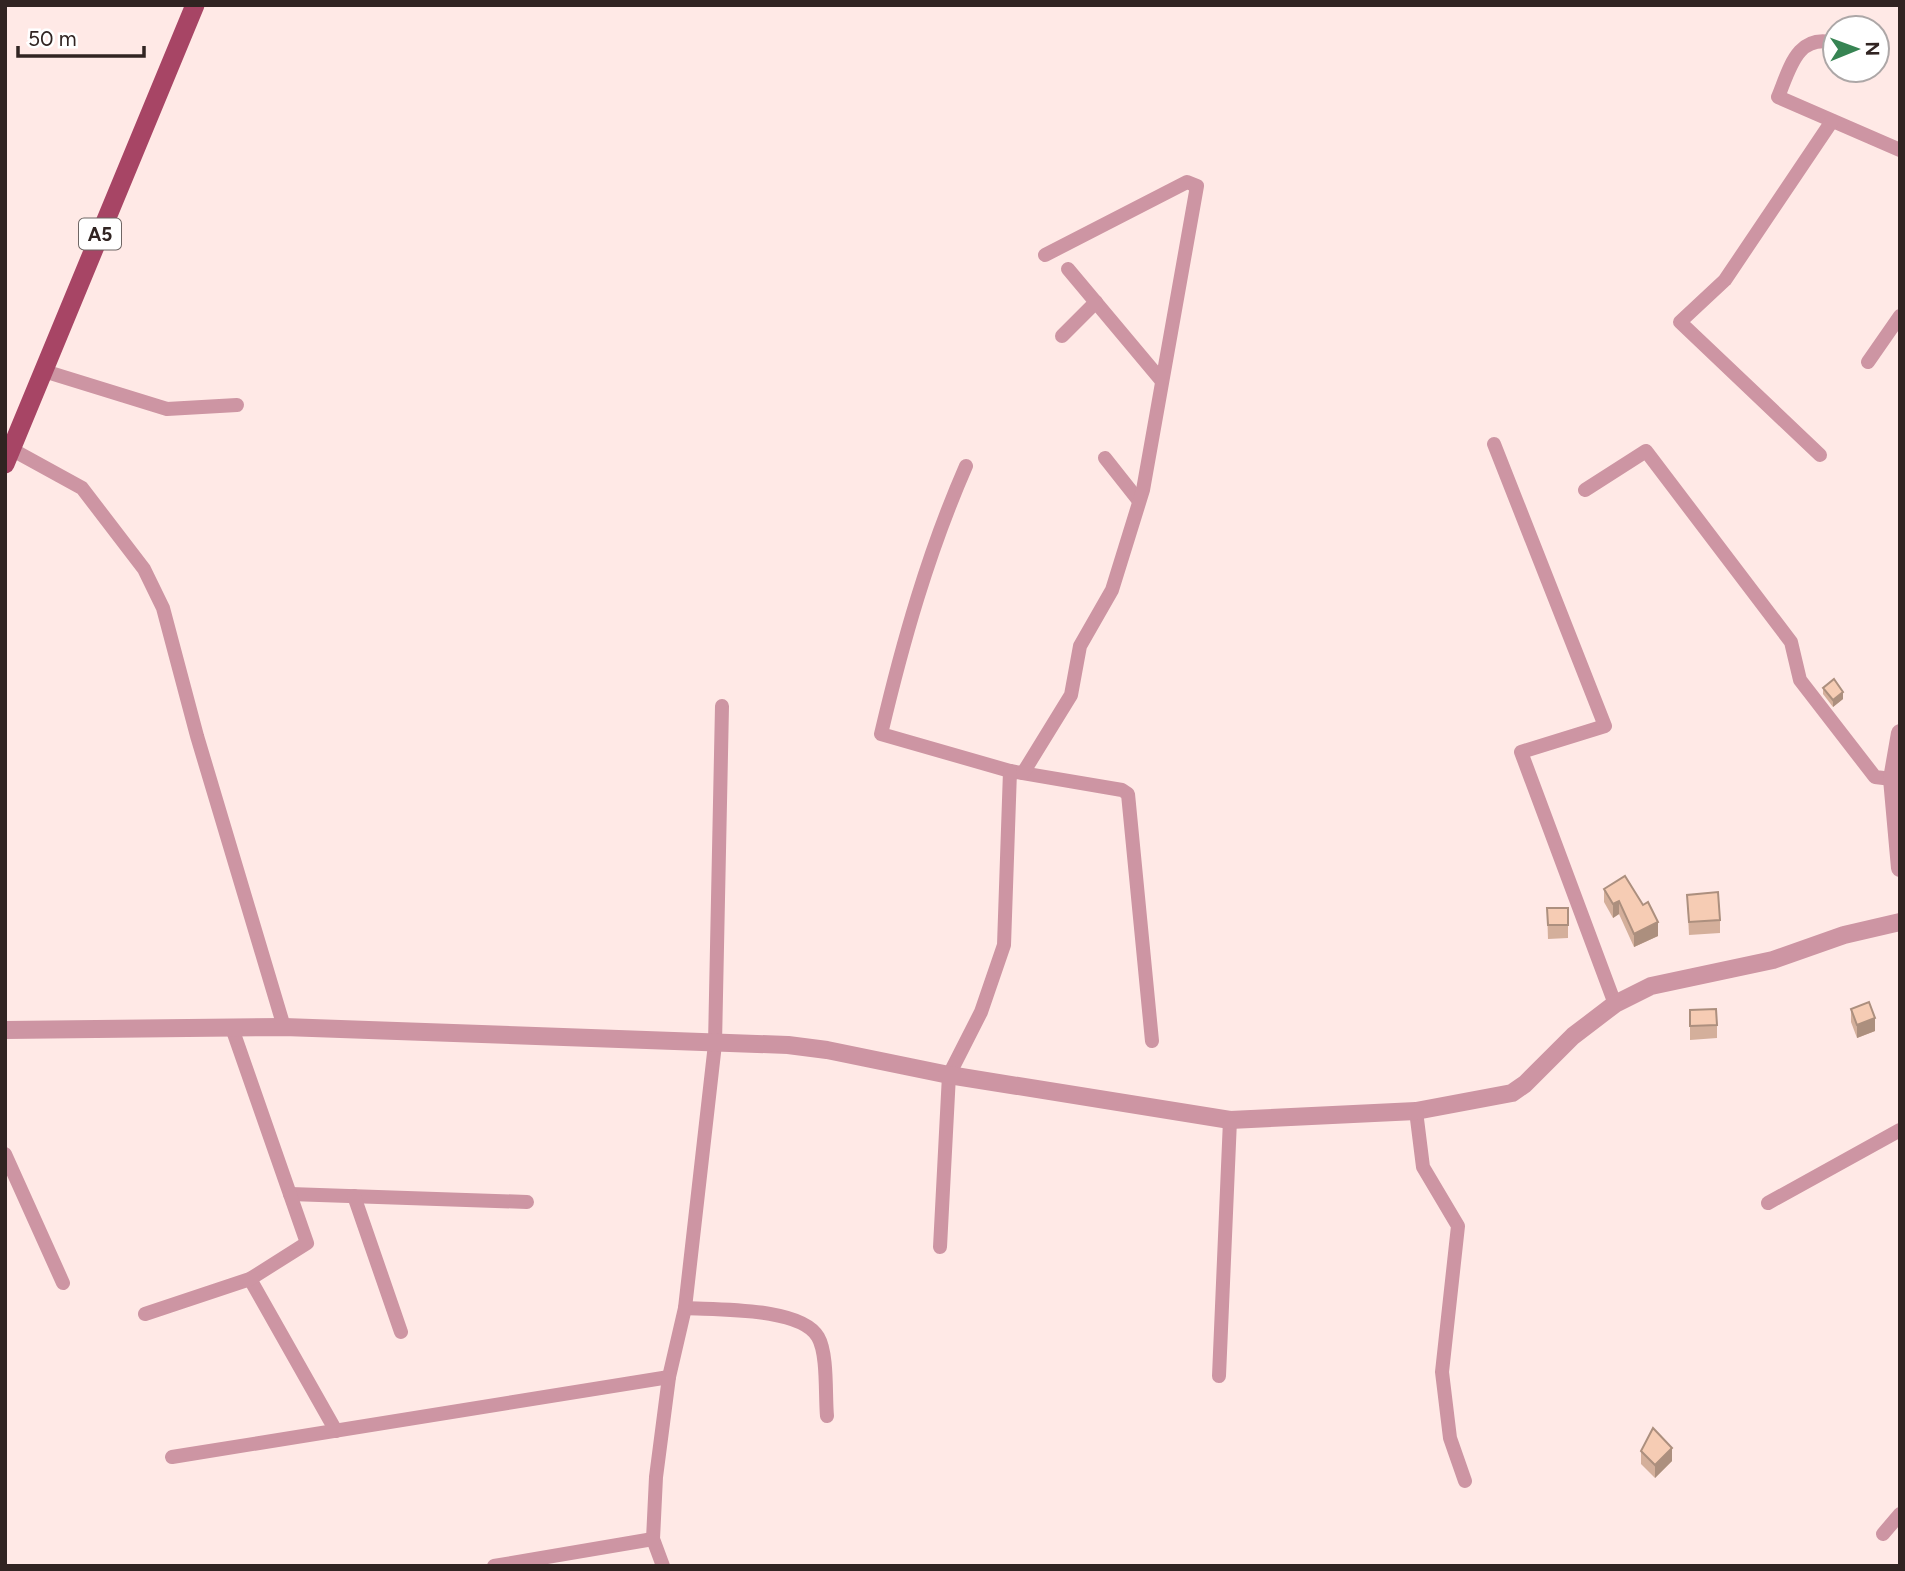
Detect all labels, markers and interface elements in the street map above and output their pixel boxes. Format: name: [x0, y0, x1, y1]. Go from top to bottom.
scale bar: [18, 14, 144, 58]
north arrow: [1821, 14, 1891, 84]
text: 50 m: [28, 26, 77, 51]
text: N: [1861, 41, 1884, 56]
road number: A5: [79, 218, 121, 250]

